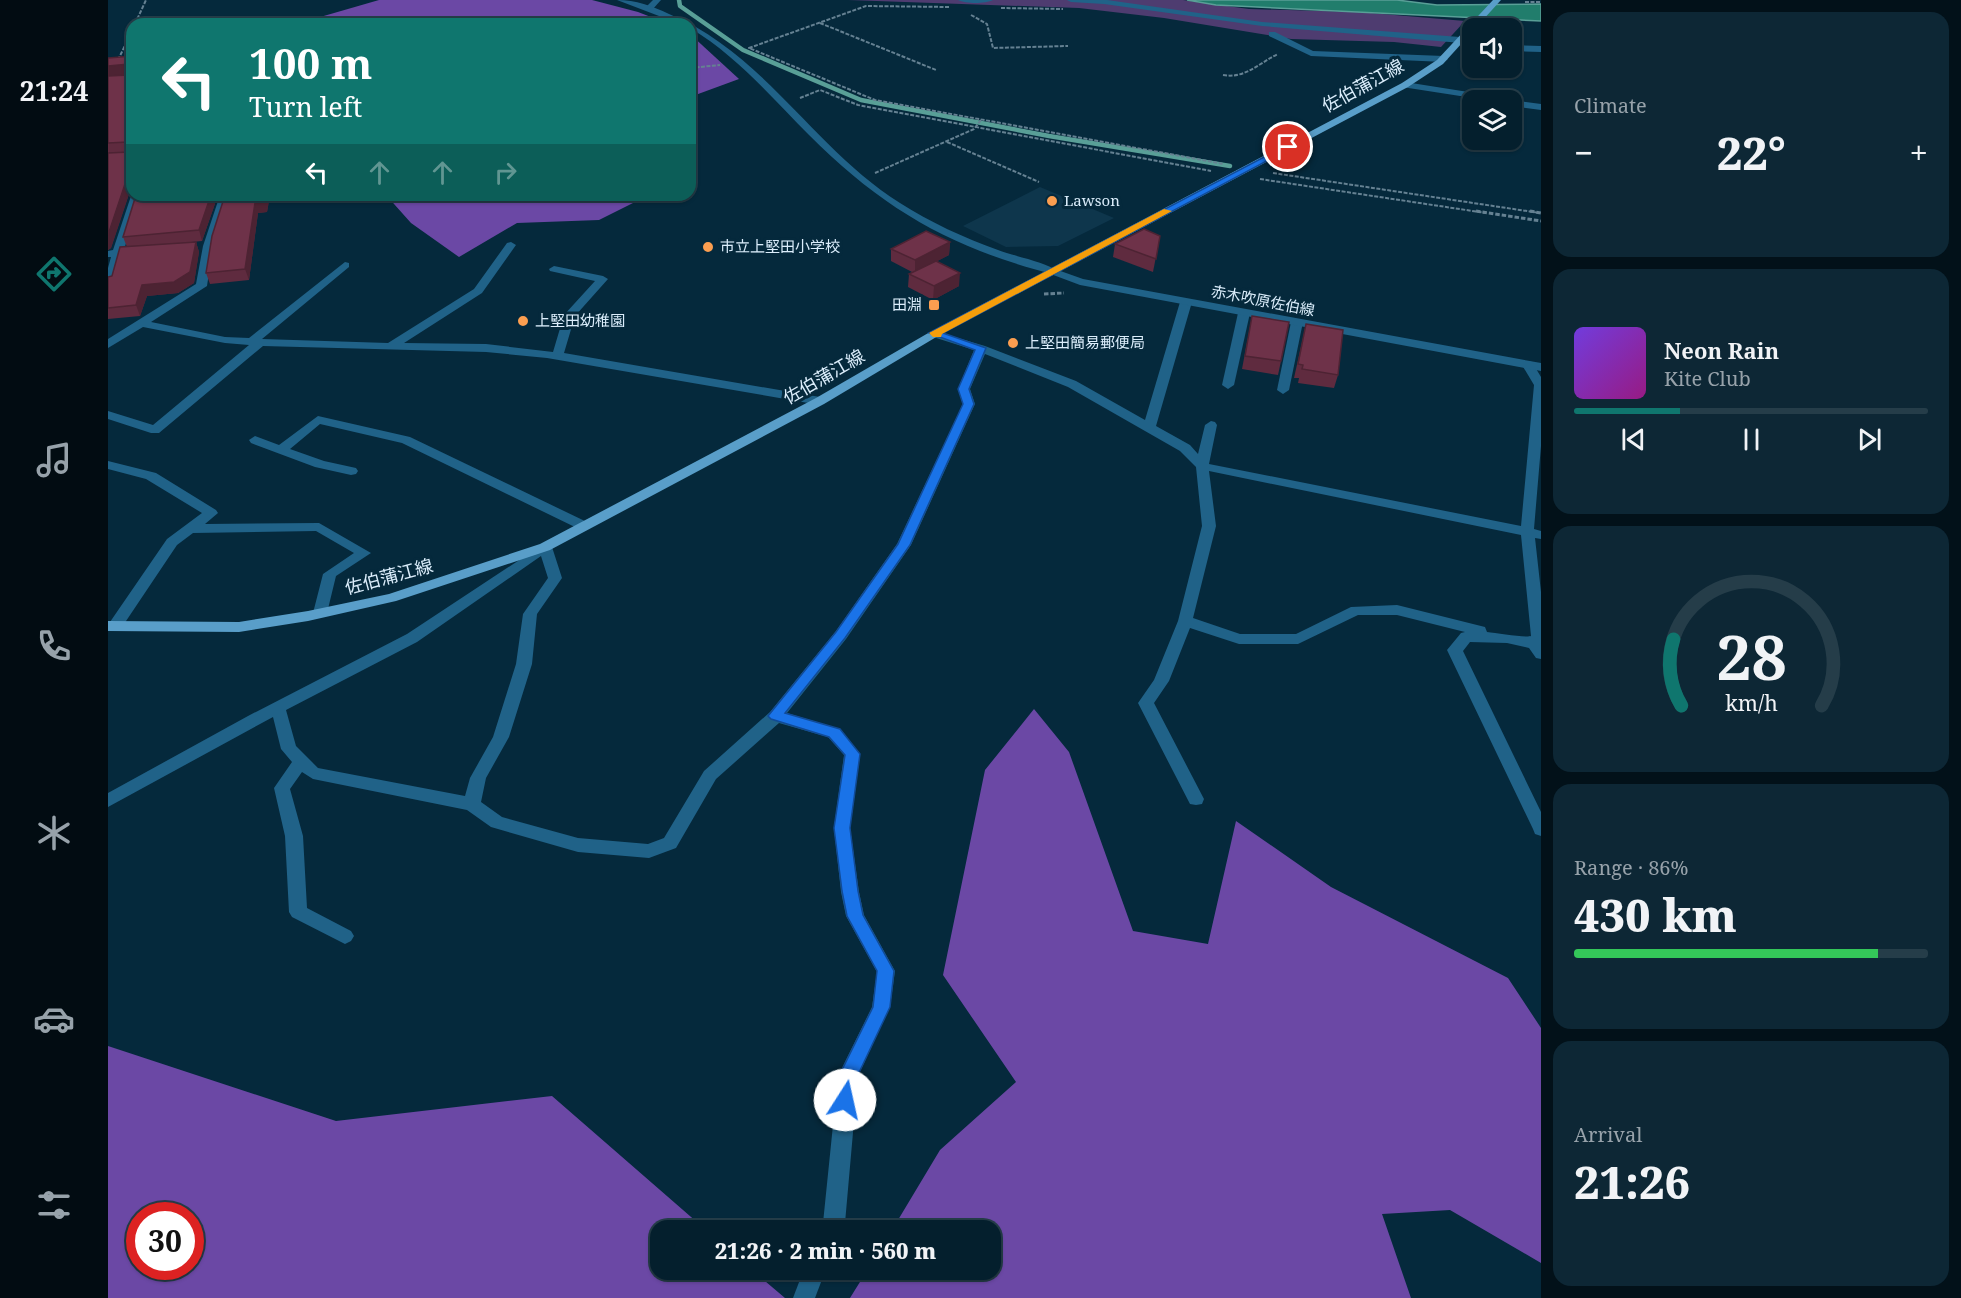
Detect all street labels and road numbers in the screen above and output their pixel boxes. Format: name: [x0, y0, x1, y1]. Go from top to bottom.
street label: 佐伯蒲江線: [1317, 53, 1408, 117]
street label: 赤木吹原佐伯線: [1210, 280, 1317, 320]
street label: 佐伯蒲江線: [779, 343, 868, 409]
street label: 佐伯蒲江線: [342, 553, 435, 599]

